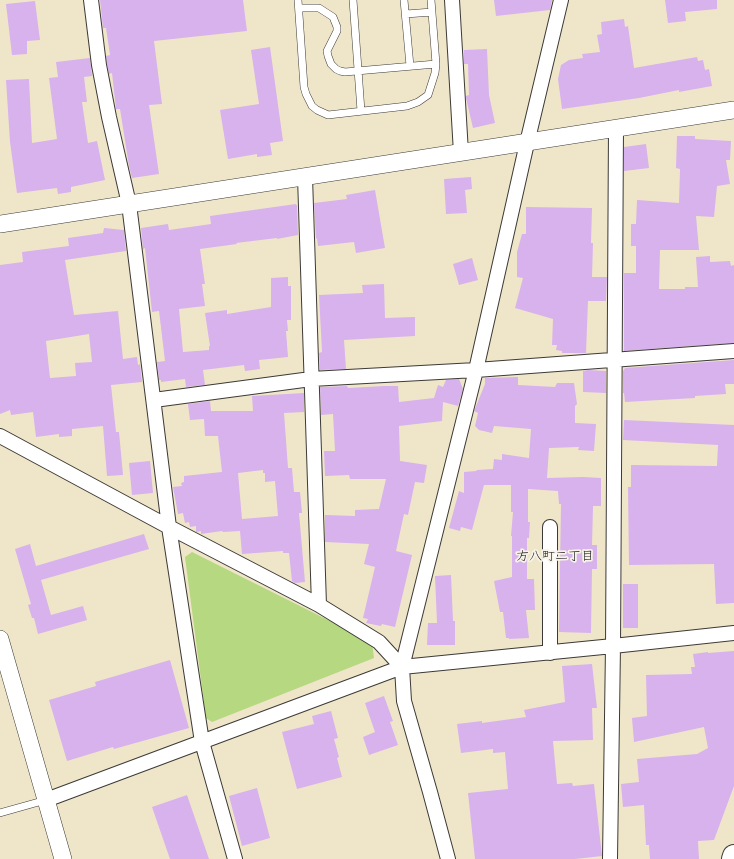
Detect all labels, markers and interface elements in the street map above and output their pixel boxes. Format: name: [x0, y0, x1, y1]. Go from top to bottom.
district label: 方八町二丁目: [516, 550, 594, 566]

